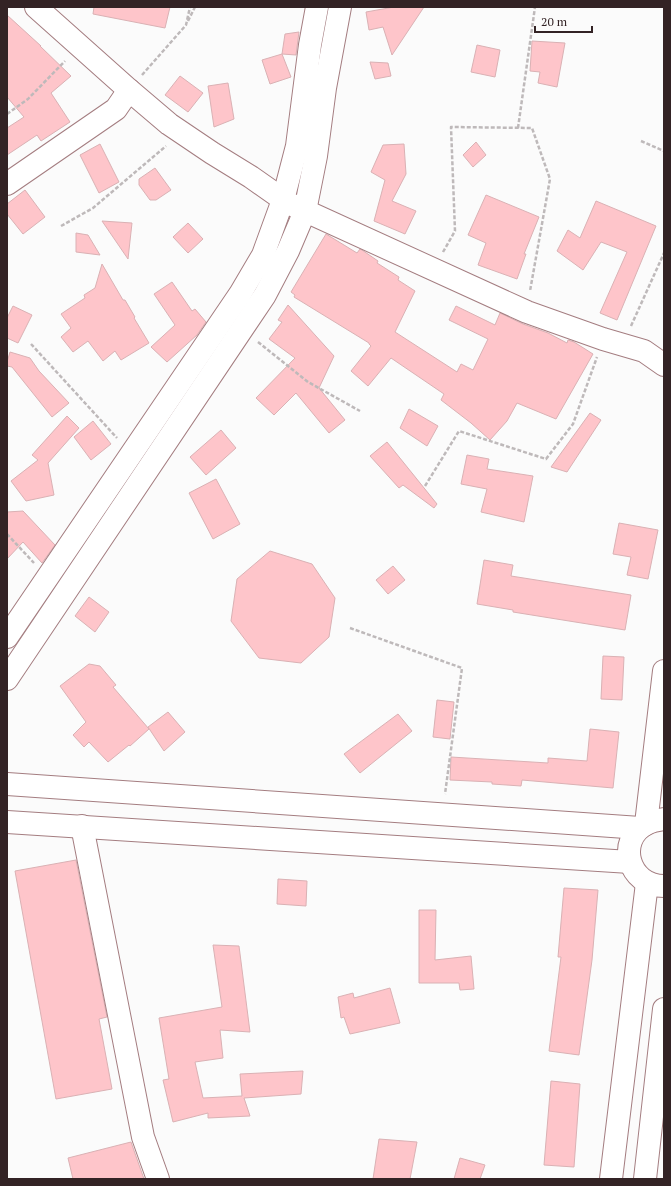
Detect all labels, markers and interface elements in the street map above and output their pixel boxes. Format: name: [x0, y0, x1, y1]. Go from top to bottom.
scale bar: [535, 8, 592, 34]
text: 20 m: [541, 14, 568, 29]

